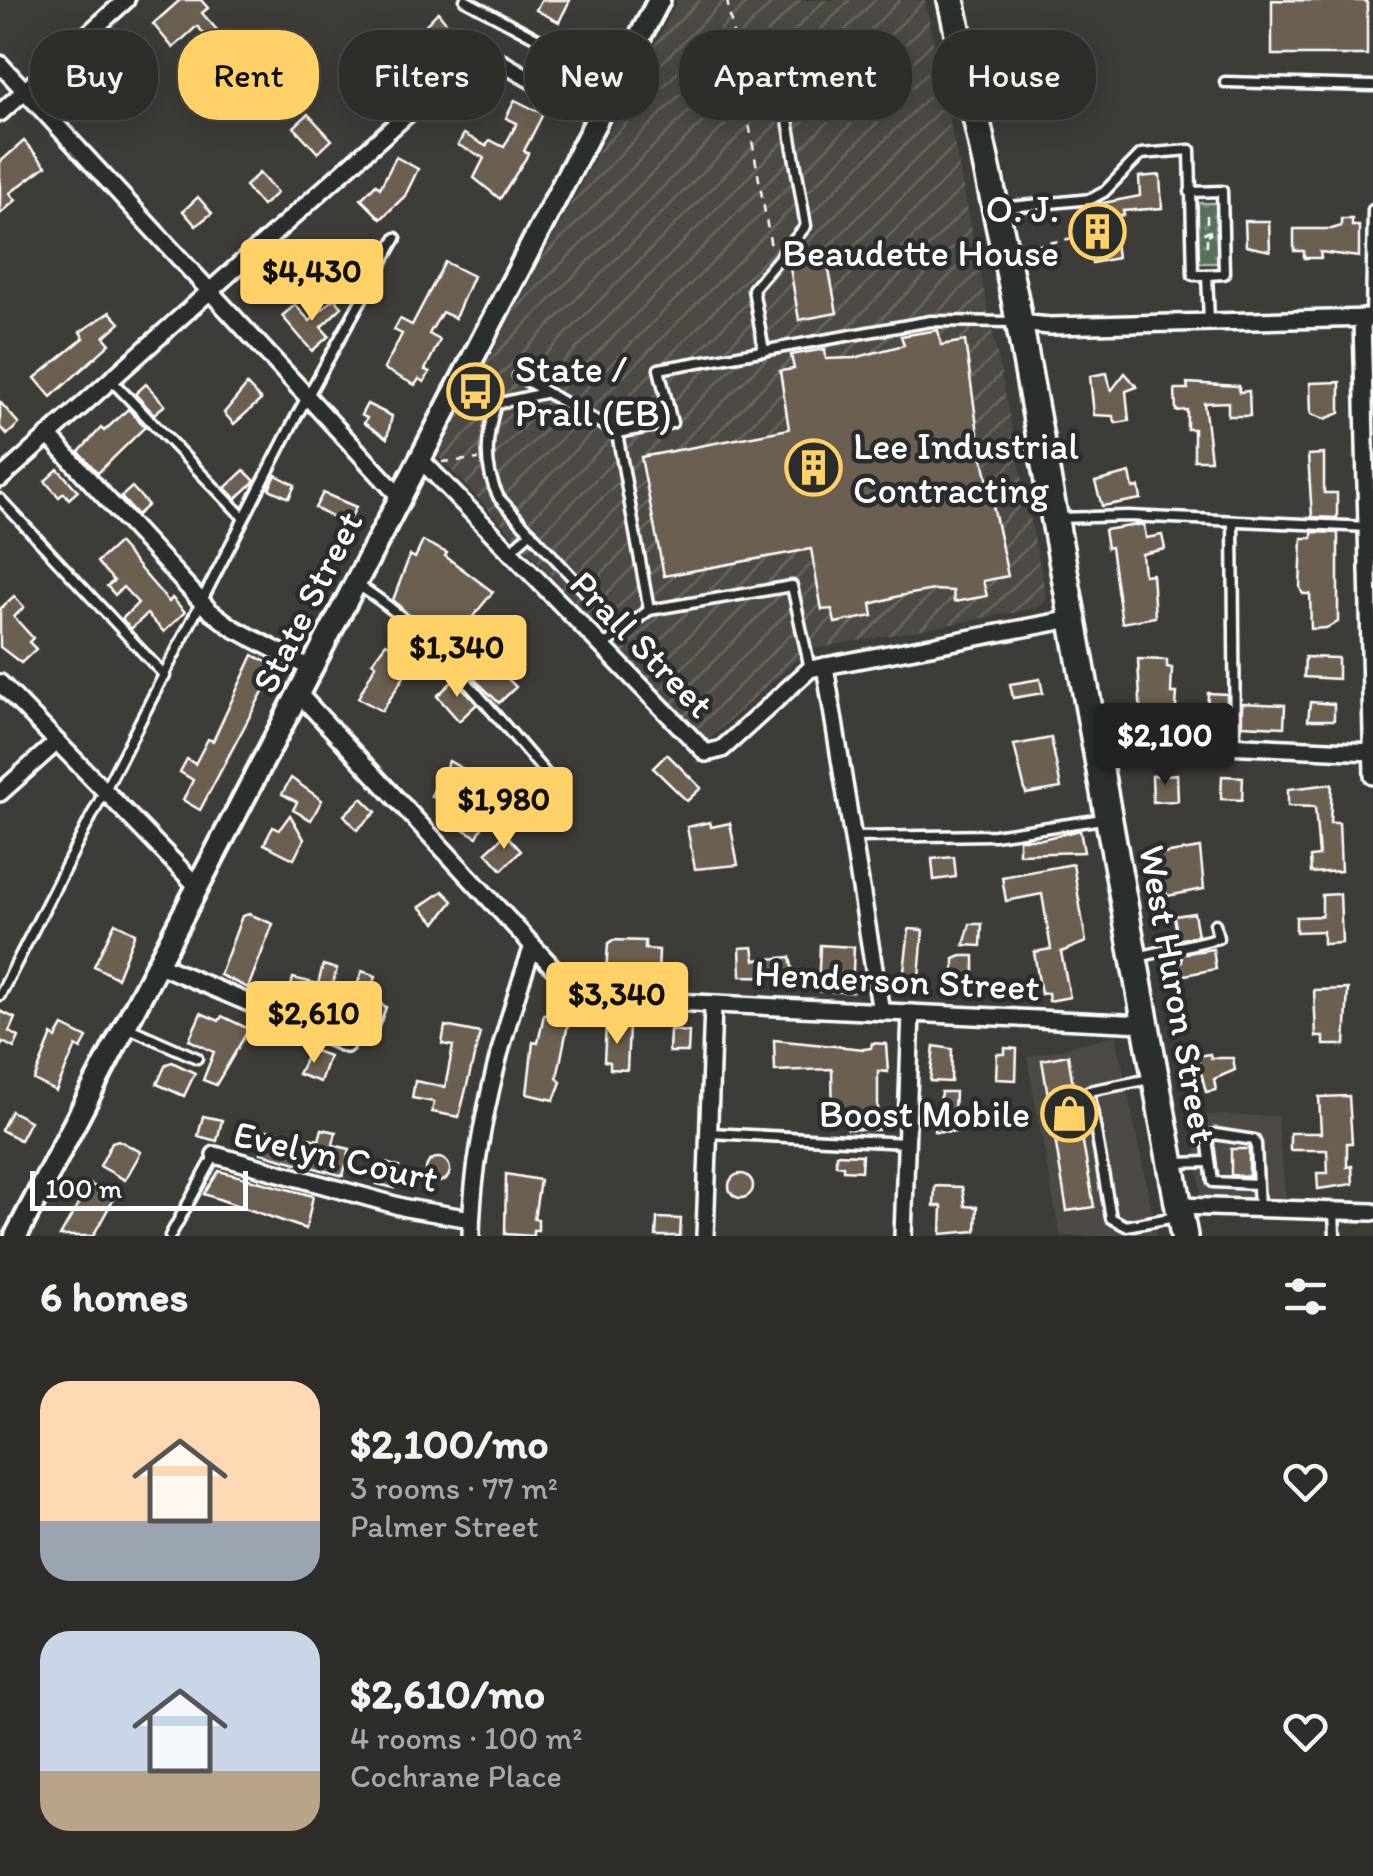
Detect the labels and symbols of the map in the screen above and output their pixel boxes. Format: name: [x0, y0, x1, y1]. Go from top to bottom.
place label: O. J. Beaudette House: [782, 186, 1059, 276]
building icon: O. J. Beaudette House: [1068, 201, 1128, 261]
pin: $4,430: [231, 239, 393, 324]
place label: State / Prall (EB): [515, 346, 672, 436]
bus stop icon: State / Prall (EB): [446, 361, 506, 421]
place label: Lee Industrial Contracting: [853, 423, 1079, 513]
building icon: Lee Industrial Contracting: [784, 438, 844, 498]
street label: State Street: [242, 504, 372, 700]
street label: Prall Street: [560, 561, 724, 727]
pin: $1,340: [376, 615, 538, 700]
pin: $2,100: [1084, 703, 1246, 788]
pin: $1,980: [423, 767, 585, 852]
street label: West Huron Street: [1129, 842, 1227, 1146]
street label: Henderson Street: [753, 950, 1041, 1010]
pin: $3,340: [536, 962, 698, 1047]
pin: $2,610: [233, 981, 395, 1066]
shop icon: Boost Mobile: [1039, 1084, 1099, 1144]
place label: Boost Mobile: [819, 1091, 1030, 1137]
street label: Evelyn Court: [229, 1110, 443, 1202]
scale bar: [30, 1166, 248, 1210]

